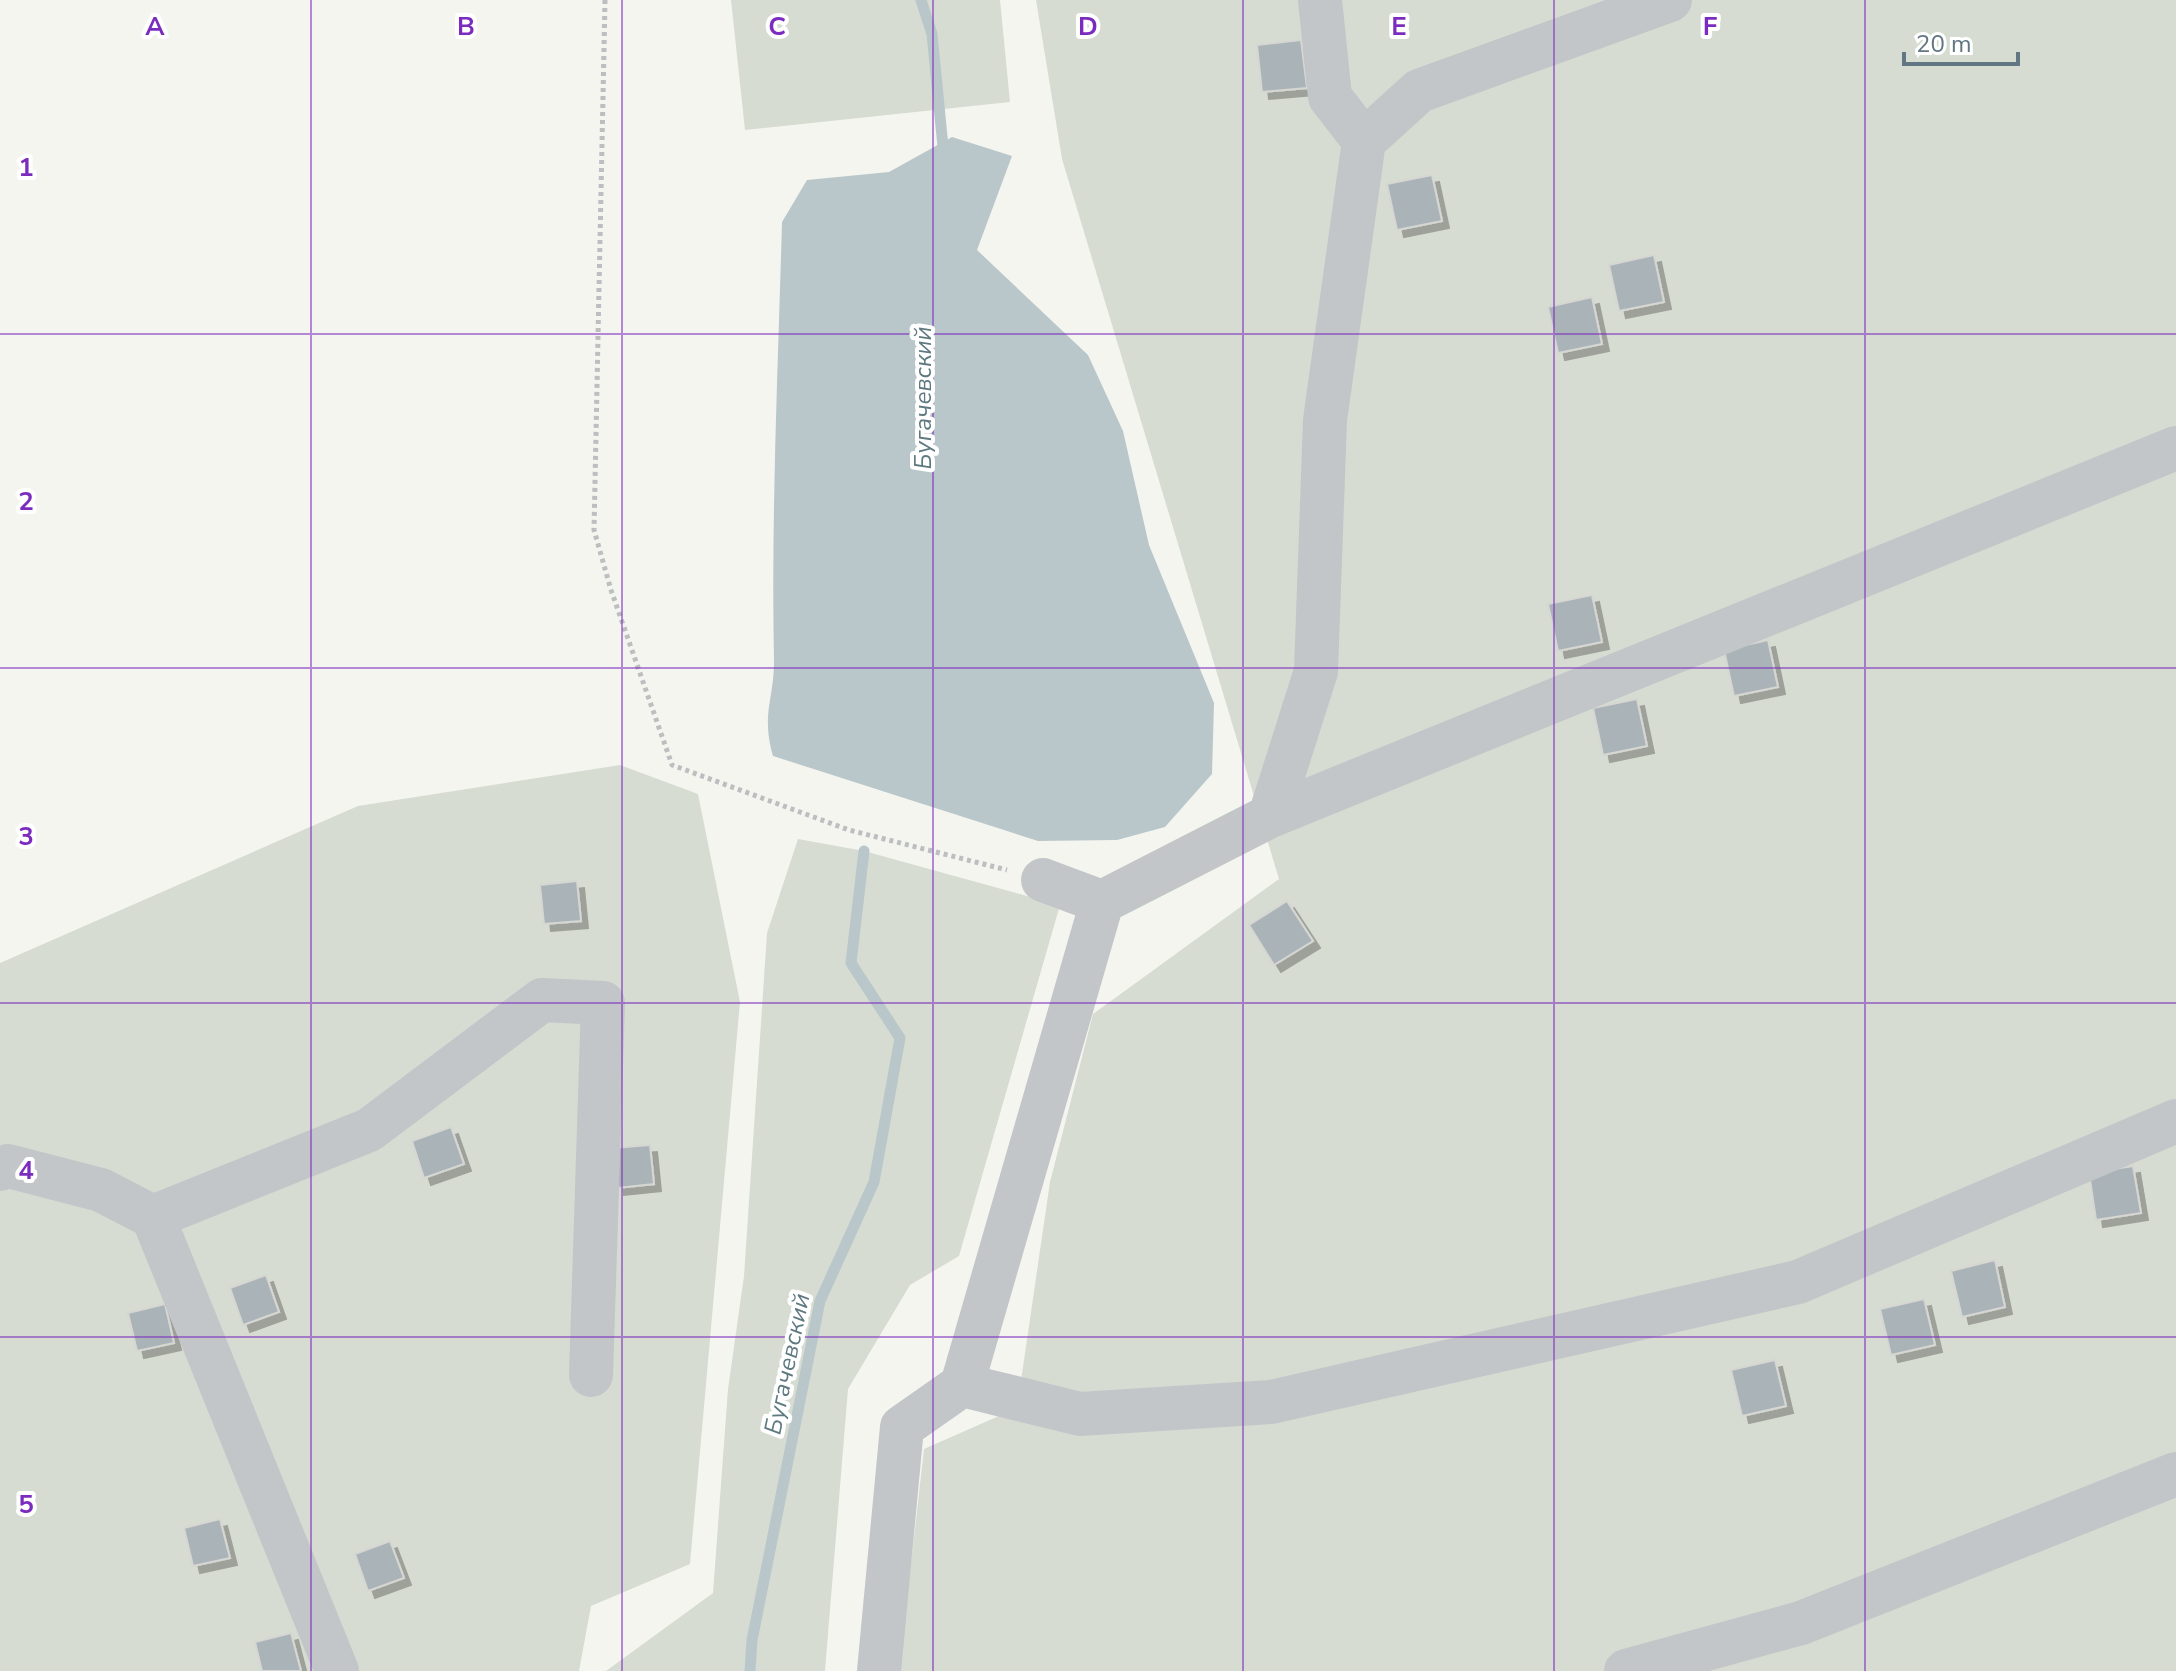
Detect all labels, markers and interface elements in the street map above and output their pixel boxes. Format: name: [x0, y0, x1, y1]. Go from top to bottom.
text: A: [145, 9, 165, 44]
text: B: [457, 9, 475, 44]
text: C: [768, 9, 786, 44]
text: D: [1078, 9, 1098, 44]
text: E: [1391, 9, 1407, 44]
text: F: [1703, 9, 1717, 44]
scale bar: [1904, 16, 2018, 66]
text: 20 m: [1916, 28, 1972, 60]
text: 1: [18, 150, 34, 185]
water label: Бугачевский: [907, 326, 939, 470]
text: 2: [18, 484, 34, 519]
text: 3: [18, 819, 34, 854]
text: 4: [18, 1153, 34, 1188]
water label: Бугачевский: [756, 1291, 818, 1437]
text: 5: [18, 1487, 34, 1522]

